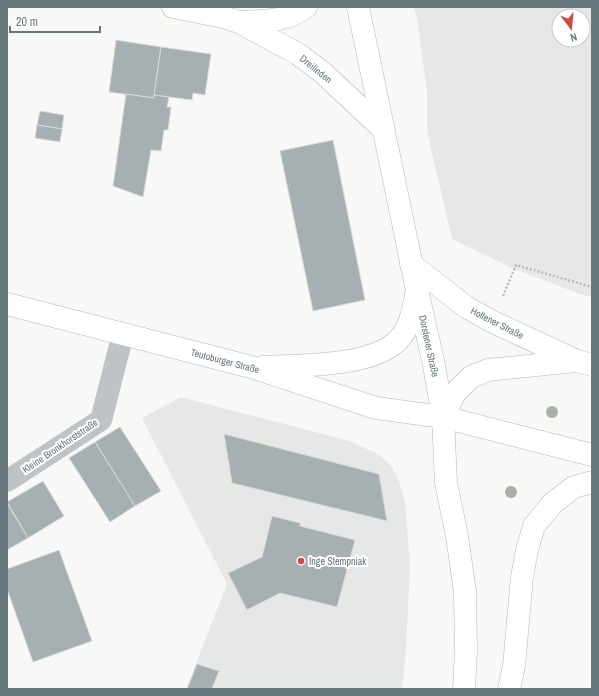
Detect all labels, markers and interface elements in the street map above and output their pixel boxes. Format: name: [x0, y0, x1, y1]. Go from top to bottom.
scale bar: [10, 8, 100, 34]
north arrow: [551, 8, 591, 48]
text: 20 m: [16, 14, 38, 30]
text: N: [569, 30, 579, 45]
street label: Dreilinden: [297, 52, 335, 86]
street label: Holtener Straße: [468, 304, 526, 342]
street label: Dorstener Straße: [416, 314, 442, 379]
street label: Teutoburger Straße: [189, 346, 261, 377]
street label: Kleine Bronkhorststraße: [20, 416, 101, 476]
place label: Inge Stempniak: [309, 555, 367, 568]
marker: Inge Stempniak: [296, 556, 306, 566]

